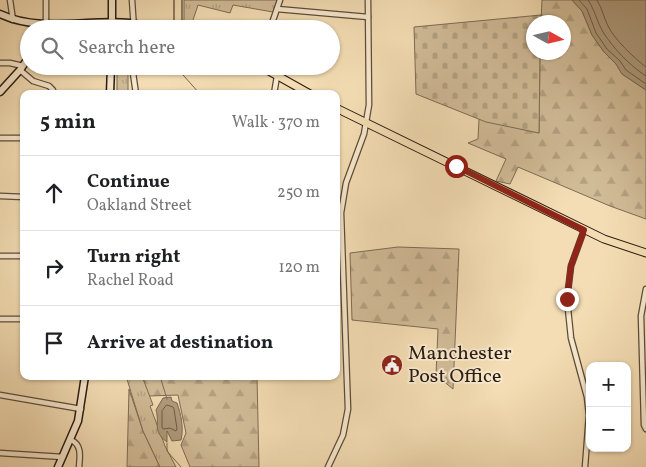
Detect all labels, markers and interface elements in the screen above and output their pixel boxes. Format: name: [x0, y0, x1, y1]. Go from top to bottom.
north arrow: [526, 15, 571, 60]
search box: [20, 20, 340, 75]
icon: search: [38, 34, 66, 62]
text: Search here: [78, 35, 175, 61]
text: 5 min: [40, 108, 96, 137]
text: Walk · 370 m: [232, 112, 320, 134]
route start: [445, 155, 468, 178]
text: Continue: [87, 169, 170, 195]
icon: ahead: [40, 179, 68, 207]
text: 250 m: [277, 182, 320, 204]
text: Oakland Street: [87, 195, 192, 217]
text: Turn right: [87, 244, 180, 270]
icon: right: [40, 254, 68, 282]
text: 120 m: [278, 257, 320, 279]
text: Rachel Road: [87, 270, 174, 292]
route end: [556, 288, 579, 311]
icon: arrive: [40, 329, 68, 357]
text: Arrive at destination: [87, 330, 273, 356]
place label: Manchester Post Office: [408, 340, 512, 391]
public building icon: Manchester Post Office: [380, 353, 404, 377]
map controls: [586, 362, 631, 452]
button: +: [586, 362, 631, 407]
button: −: [586, 407, 631, 452]

